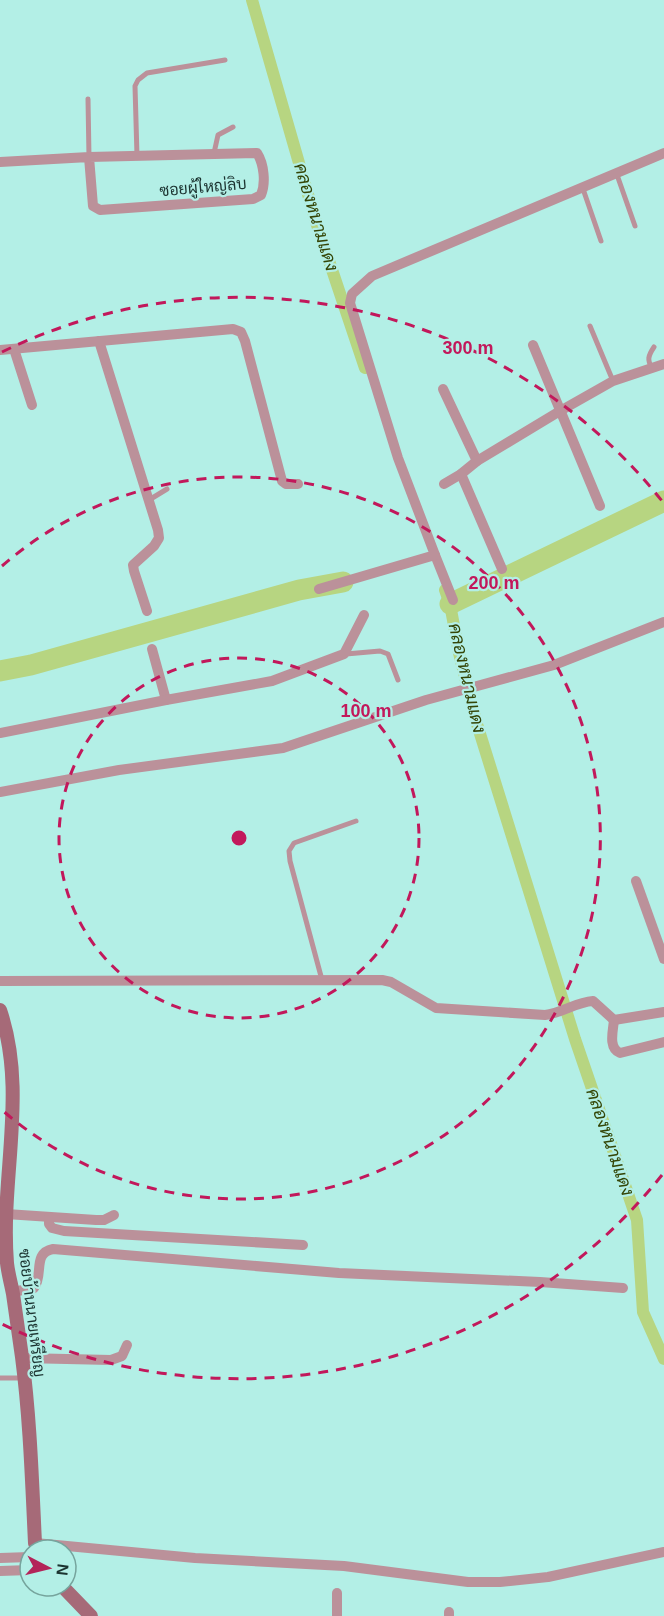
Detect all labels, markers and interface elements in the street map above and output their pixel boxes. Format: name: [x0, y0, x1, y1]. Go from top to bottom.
water label: คลองหนามแดง: [290, 161, 342, 273]
street label: ซอยผู้ใหญ่ลิบ: [158, 172, 248, 202]
text: 300 m: [442, 338, 494, 358]
text: 200 m: [468, 573, 520, 593]
water label: คลองหนามแดง: [445, 621, 489, 735]
text: 100 m: [340, 701, 392, 721]
centre of rings: [229, 828, 249, 848]
water label: คลองหนามแดง: [582, 1086, 638, 1198]
street label: ซอยบ้านนายเหรียญ: [15, 1248, 51, 1378]
north arrow: [18, 1538, 78, 1598]
text: N: [53, 1563, 72, 1577]

